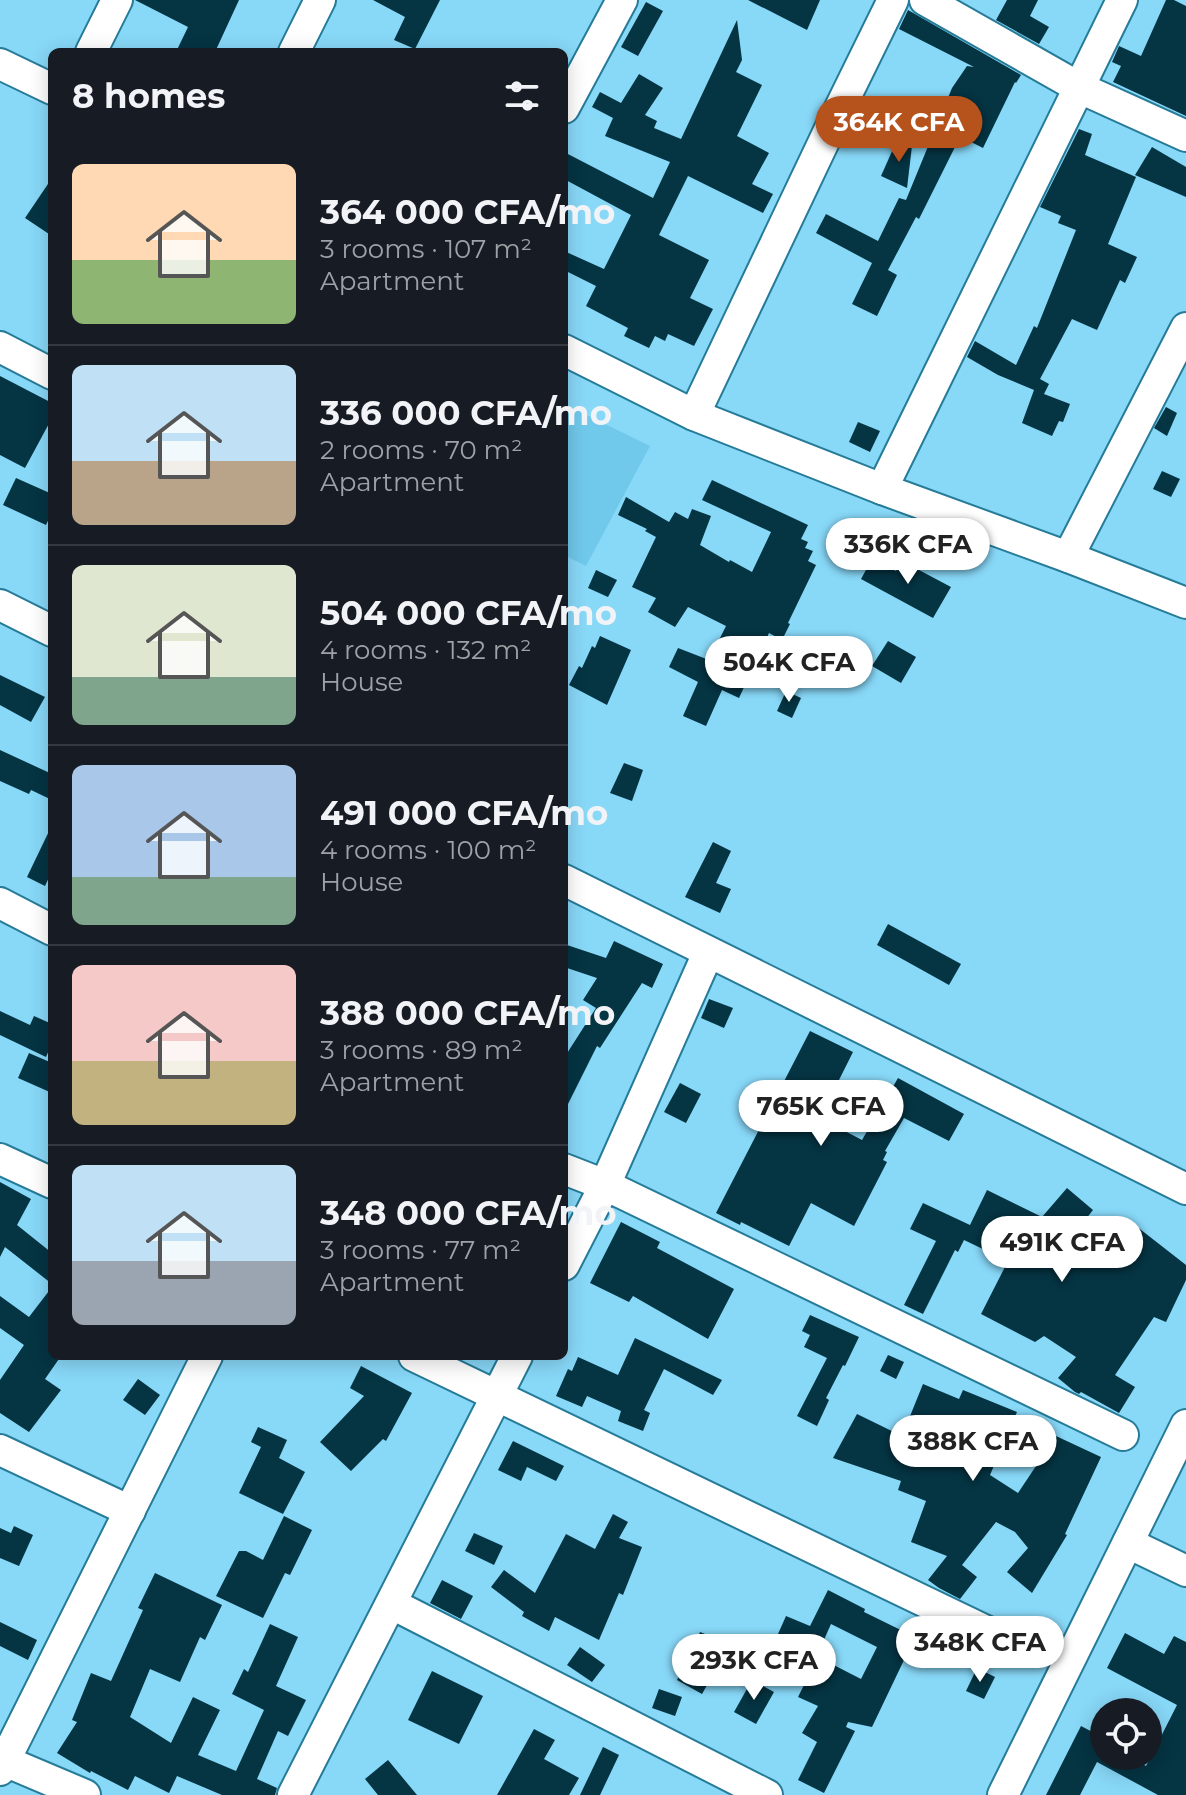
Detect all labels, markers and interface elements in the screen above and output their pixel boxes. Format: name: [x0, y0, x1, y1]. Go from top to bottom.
icon: filters: [500, 74, 544, 118]
text: 8 homes: [72, 75, 225, 117]
pin: 364K CFA: [816, 96, 982, 164]
text: 364K CFA: [833, 106, 965, 138]
text: 364 000 CFA/mo: [320, 191, 615, 233]
icon: home: [136, 196, 232, 292]
text: 3 rooms · 107 m²: [320, 233, 532, 265]
text: Apartment: [320, 265, 464, 297]
text: 336 000 CFA/mo: [320, 392, 612, 434]
icon: home: [136, 397, 232, 493]
text: 2 rooms · 70 m²: [320, 434, 522, 466]
text: Apartment: [320, 466, 464, 498]
pin: 336K CFA: [825, 518, 991, 586]
text: 336K CFA: [844, 528, 972, 560]
text: 504 000 CFA/mo: [320, 592, 617, 634]
icon: home: [136, 597, 232, 693]
text: 4 rooms · 132 m²: [320, 634, 531, 666]
pin: 504K CFA: [706, 636, 872, 704]
text: 504K CFA: [723, 646, 855, 678]
text: House: [320, 666, 403, 698]
text: 491 000 CFA/mo: [320, 792, 608, 834]
icon: home: [136, 797, 232, 893]
text: 4 rooms · 100 m²: [320, 834, 537, 866]
text: House: [320, 866, 403, 898]
text: 388 000 CFA/mo: [320, 992, 615, 1034]
icon: home: [136, 997, 232, 1093]
text: 3 rooms · 89 m²: [320, 1034, 523, 1066]
text: Apartment: [320, 1066, 464, 1098]
pin: 765K CFA: [738, 1080, 904, 1148]
text: 765K CFA: [757, 1090, 885, 1122]
text: 348 000 CFA/mo: [320, 1192, 617, 1234]
icon: home: [136, 1197, 232, 1293]
pin: 491K CFA: [979, 1216, 1145, 1284]
text: 491K CFA: [999, 1226, 1125, 1258]
text: 3 rooms · 77 m²: [320, 1234, 521, 1266]
text: Apartment: [320, 1266, 464, 1298]
pin: 388K CFA: [890, 1415, 1056, 1483]
text: 388K CFA: [908, 1425, 1038, 1457]
pin: 348K CFA: [897, 1616, 1063, 1684]
text: 348K CFA: [914, 1626, 1046, 1658]
pin: 293K CFA: [671, 1634, 837, 1702]
text: 293K CFA: [690, 1644, 818, 1676]
map controls: [1090, 1698, 1162, 1770]
button: locate: [1090, 1698, 1162, 1770]

